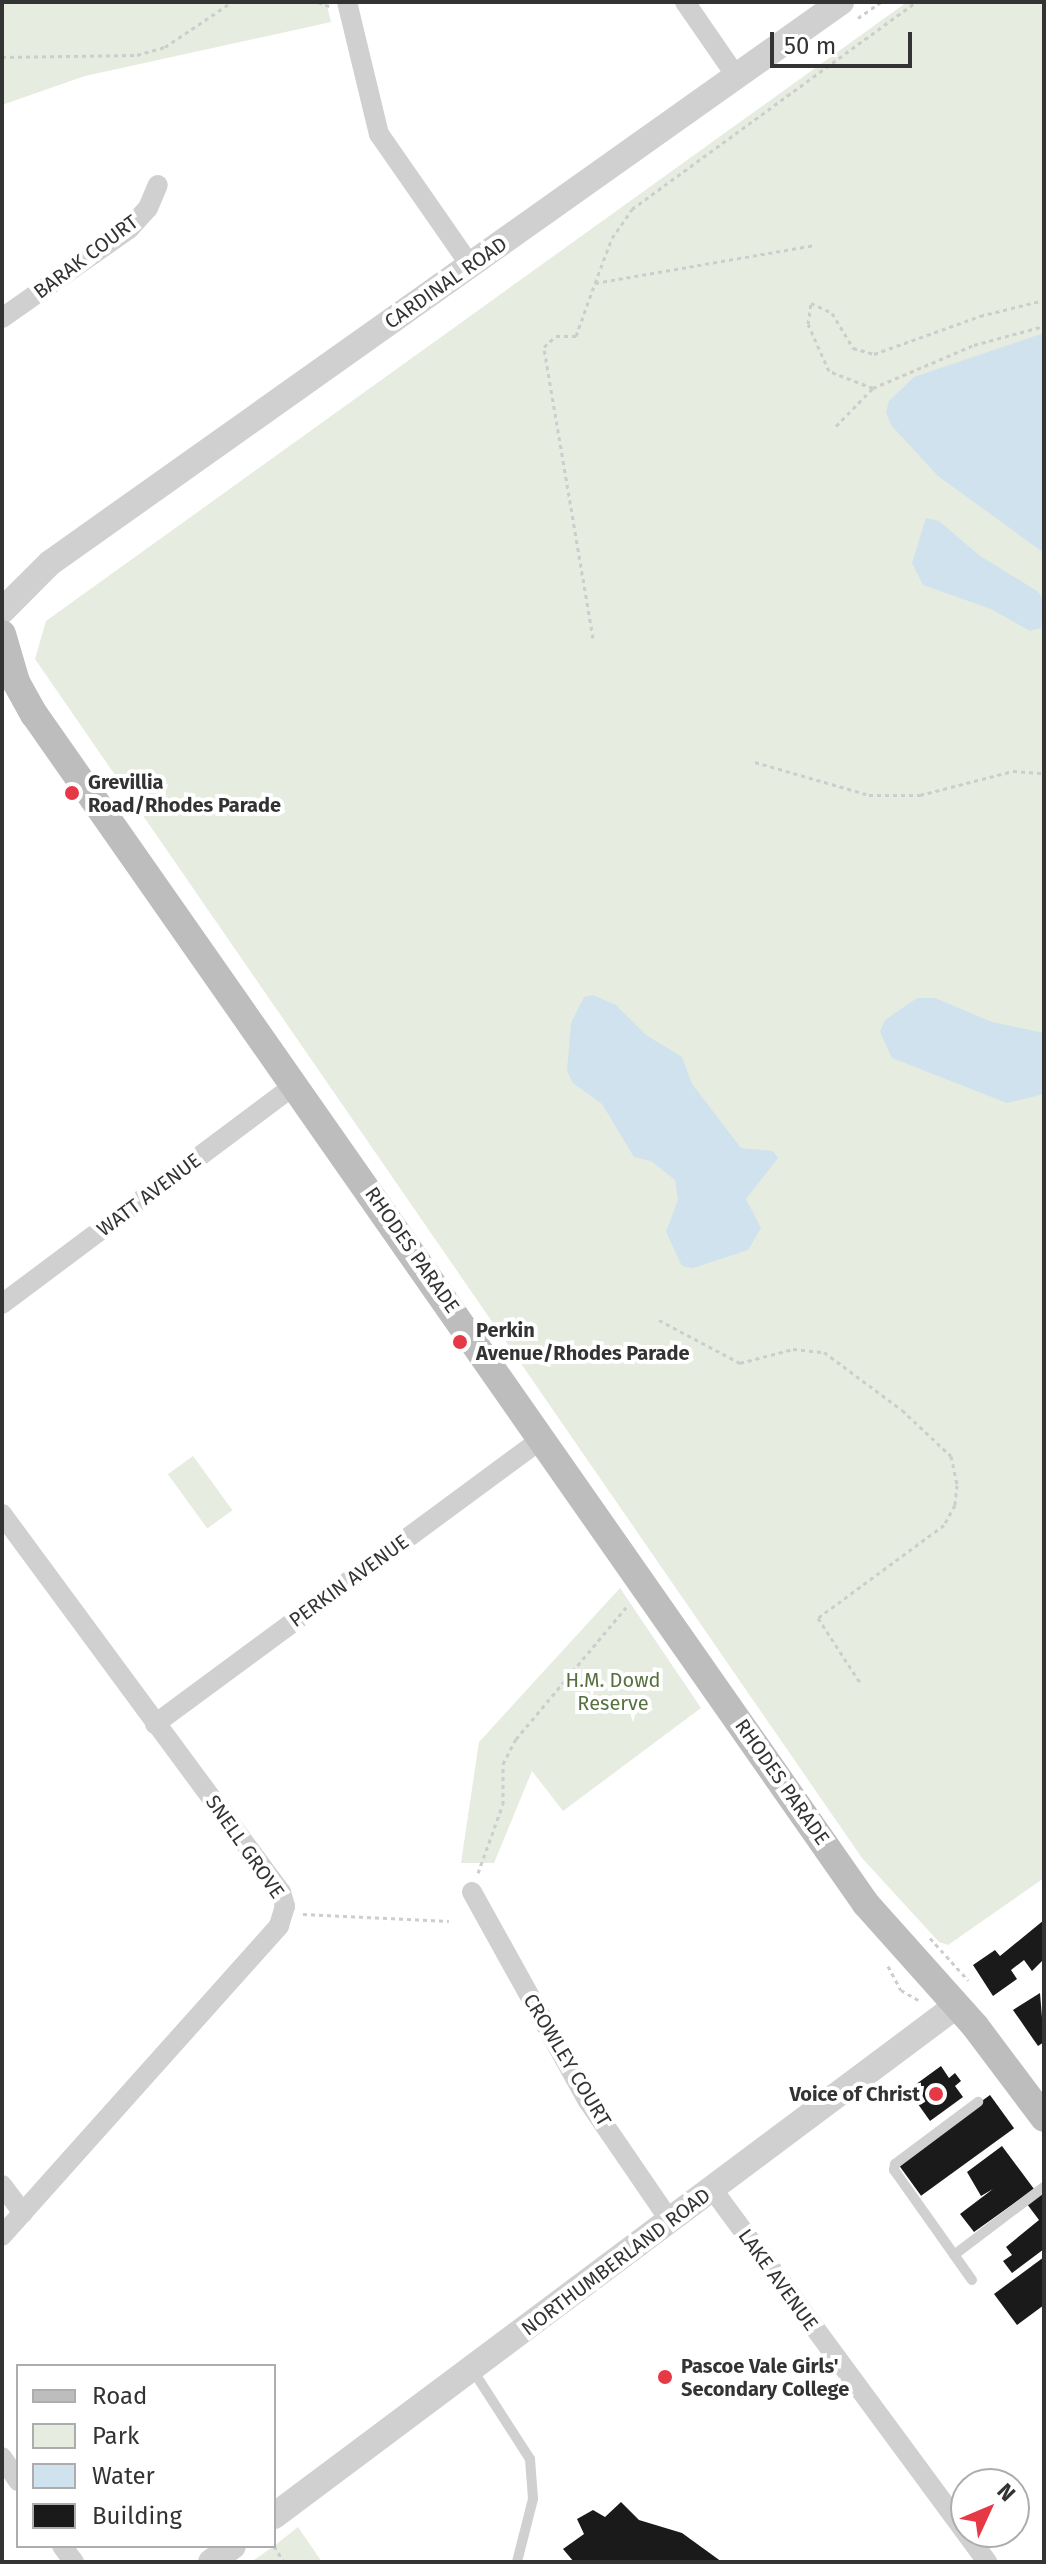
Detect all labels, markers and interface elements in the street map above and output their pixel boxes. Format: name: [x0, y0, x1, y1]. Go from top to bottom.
scale bar: [774, 16, 916, 66]
text: 50 m: [784, 32, 836, 60]
street label: BARAK COURT: [29, 210, 143, 304]
street label: CARDINAL ROAD: [380, 232, 512, 334]
place label: Grevillia Road/Rhodes Parade: [88, 770, 281, 817]
marker: Grevillia Road/Rhodes Parade: [63, 784, 81, 802]
street label: WATT AVENUE: [92, 1148, 206, 1242]
street label: RHODES PARADE: [360, 1182, 464, 1318]
place label: Perkin Avenue/Rhodes Parade: [476, 1318, 690, 1365]
marker: Perkin Avenue/Rhodes Parade: [451, 1333, 469, 1351]
street label: PERKIN AVENUE: [285, 1530, 413, 1632]
park label: H.M. Dowd Reserve: [566, 1669, 660, 1716]
street label: RHODES PARADE: [730, 1714, 834, 1850]
street label: SNELL GROVE: [201, 1791, 289, 1903]
street label: CROWLEY COURT: [518, 1989, 616, 2131]
place label: Voice of Christ: [789, 2082, 920, 2106]
marker: Voice of Christ: [927, 2085, 945, 2103]
street label: NORTHUMBERLAND ROAD: [517, 2183, 715, 2341]
street label: LAKE AVENUE: [733, 2224, 823, 2336]
place label: Pascoe Vale Girls' Secondary College: [681, 2354, 849, 2401]
legend: [16, 2364, 276, 2548]
marker: Pascoe Vale Girls' Secondary College: [656, 2368, 674, 2386]
text: Road: [92, 2382, 147, 2410]
text: Park: [92, 2422, 139, 2450]
text: Water: [92, 2462, 155, 2490]
north arrow: [950, 2468, 1030, 2548]
text: N: [991, 2478, 1021, 2507]
text: Building: [92, 2502, 182, 2530]

